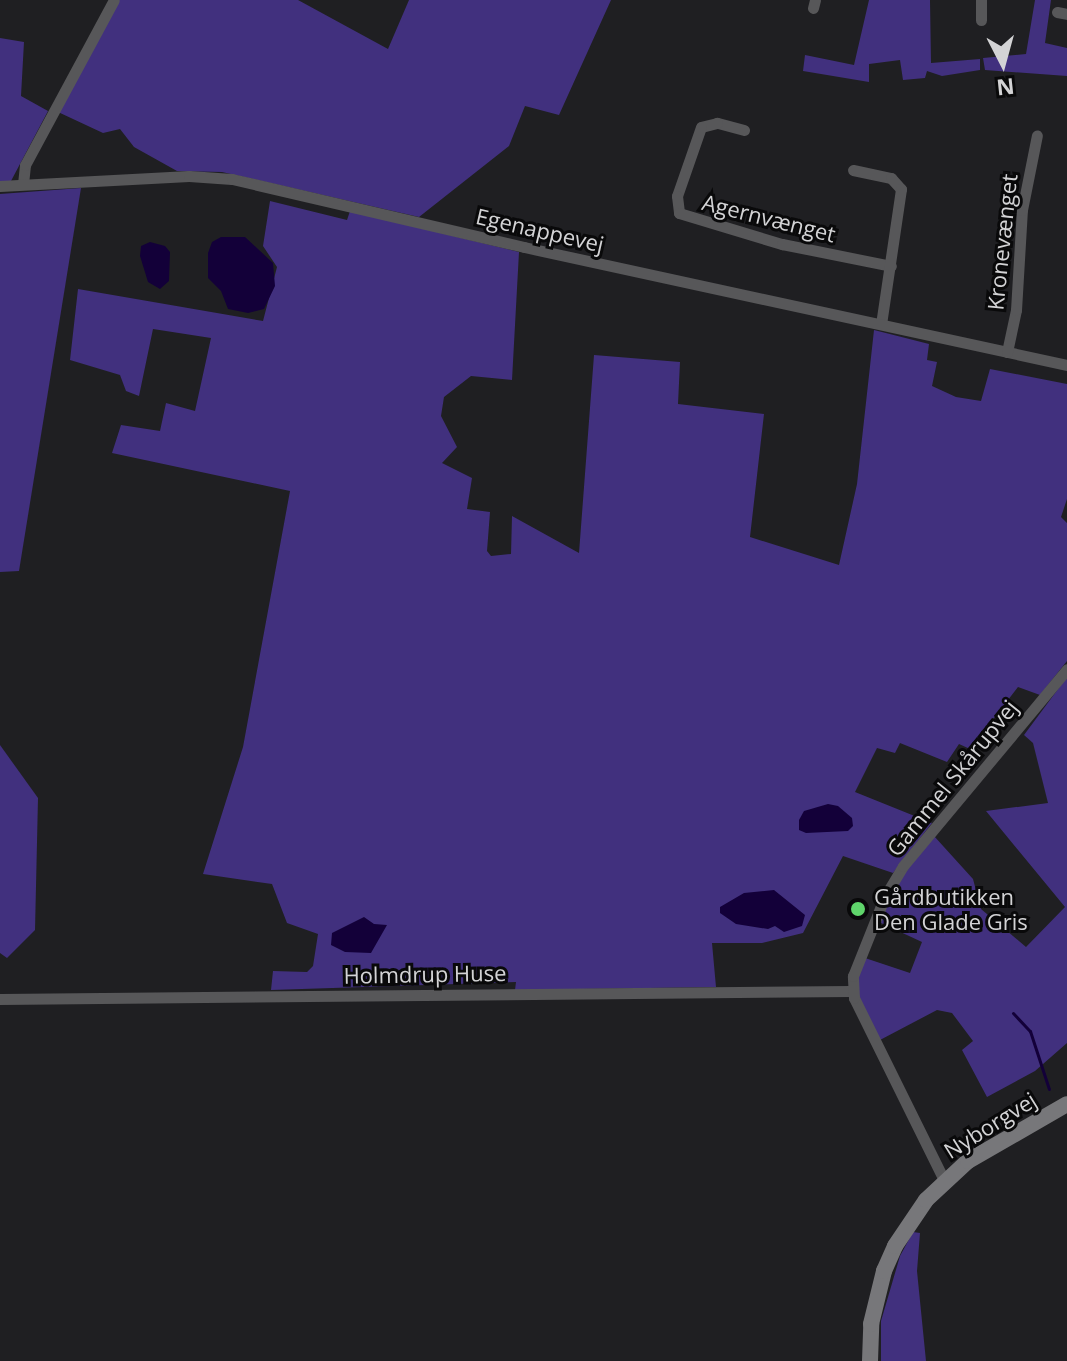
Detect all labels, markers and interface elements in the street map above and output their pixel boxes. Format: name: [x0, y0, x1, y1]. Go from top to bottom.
north arrow: [963, 24, 1043, 104]
text: N: [995, 72, 1016, 104]
street label: Kronevænget: [982, 172, 1022, 312]
street label: Agernvænget: [700, 189, 838, 247]
street label: Egenappevej: [473, 202, 607, 258]
street label: Gammel Skårupvej: [881, 695, 1023, 861]
place label: Gårdbutikken Den Glade Gris: [874, 883, 1028, 934]
marker: Gårdbutikken Den Glade Gris: [849, 900, 867, 918]
street label: Holmdrup Huse: [343, 959, 507, 989]
street label: Nyborgvej: [939, 1086, 1041, 1164]

